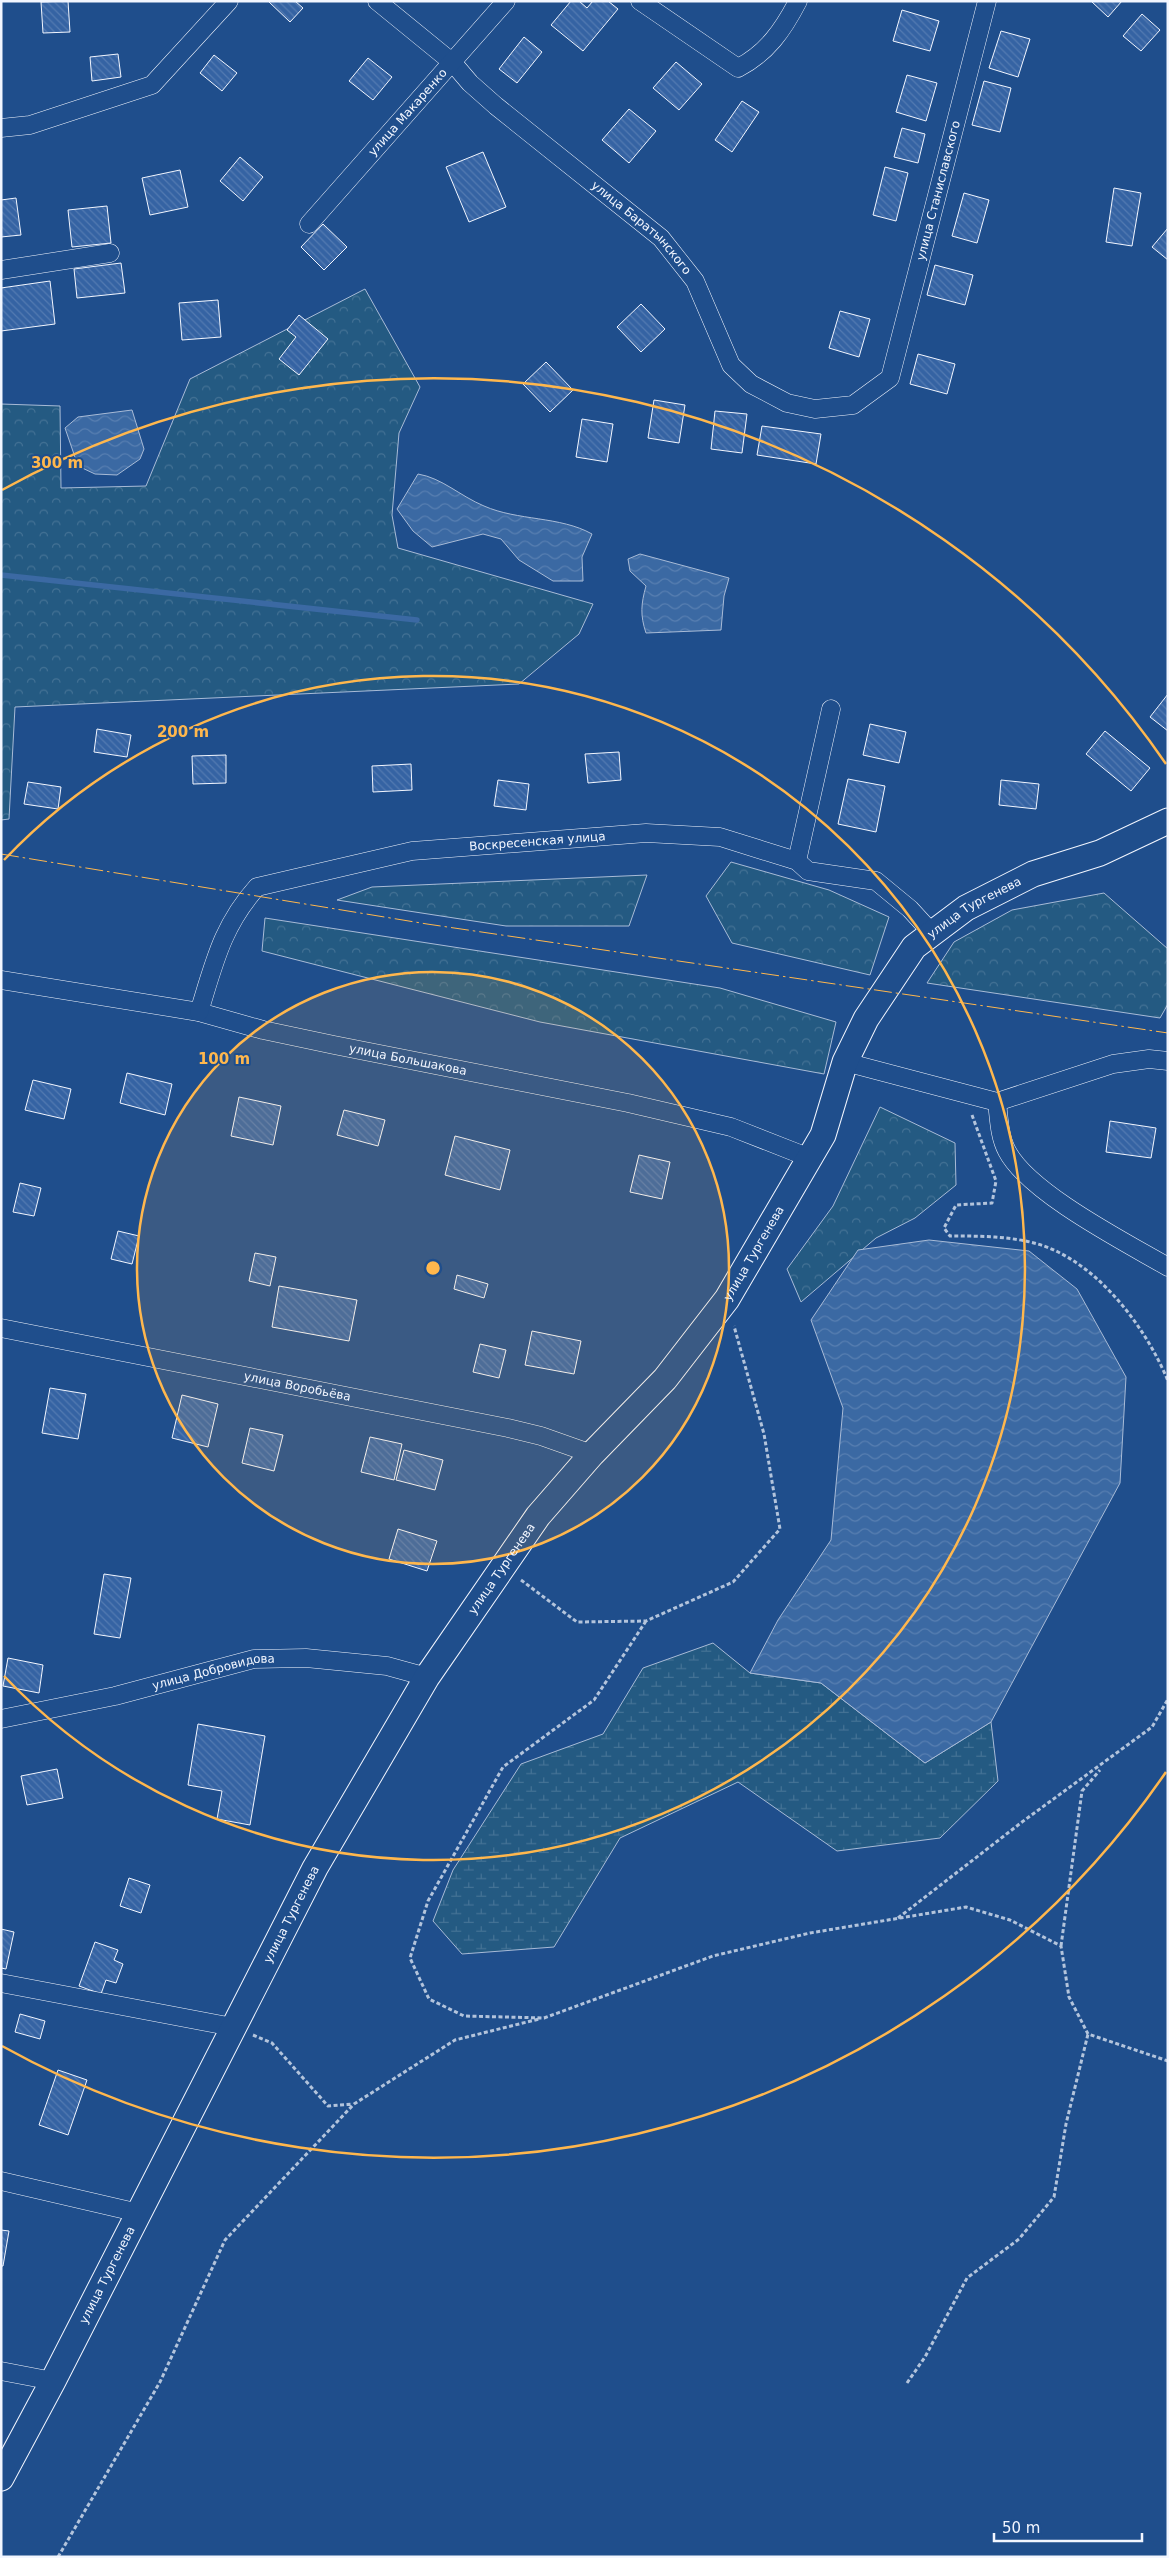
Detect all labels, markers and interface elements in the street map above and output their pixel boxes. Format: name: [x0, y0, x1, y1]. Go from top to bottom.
street label: улица Макаренко: [365, 66, 450, 159]
street label: улица Станиславского: [914, 119, 963, 262]
street label: улица Баратынского: [589, 178, 694, 277]
text: 300 m: [31, 454, 83, 472]
text: 200 m: [157, 723, 209, 741]
street label: Воскресенская улица: [469, 829, 606, 854]
street label: улица Тургенева: [925, 874, 1023, 942]
street label: улица Большакова: [348, 1041, 468, 1078]
text: 100 m: [198, 1050, 250, 1068]
street label: улица Тургенева: [721, 1204, 787, 1303]
centre of rings: [424, 1259, 442, 1277]
street label: улица Воробьёва: [243, 1369, 352, 1404]
street label: улица Тургенева: [465, 1521, 538, 1617]
street label: улица Добровидова: [151, 1652, 275, 1693]
street label: улица Тургенева: [261, 1863, 322, 1965]
street label: улица Тургенева: [76, 2224, 138, 2326]
scale bar: [994, 2510, 1142, 2542]
text: 50 m: [1002, 2519, 1040, 2537]

